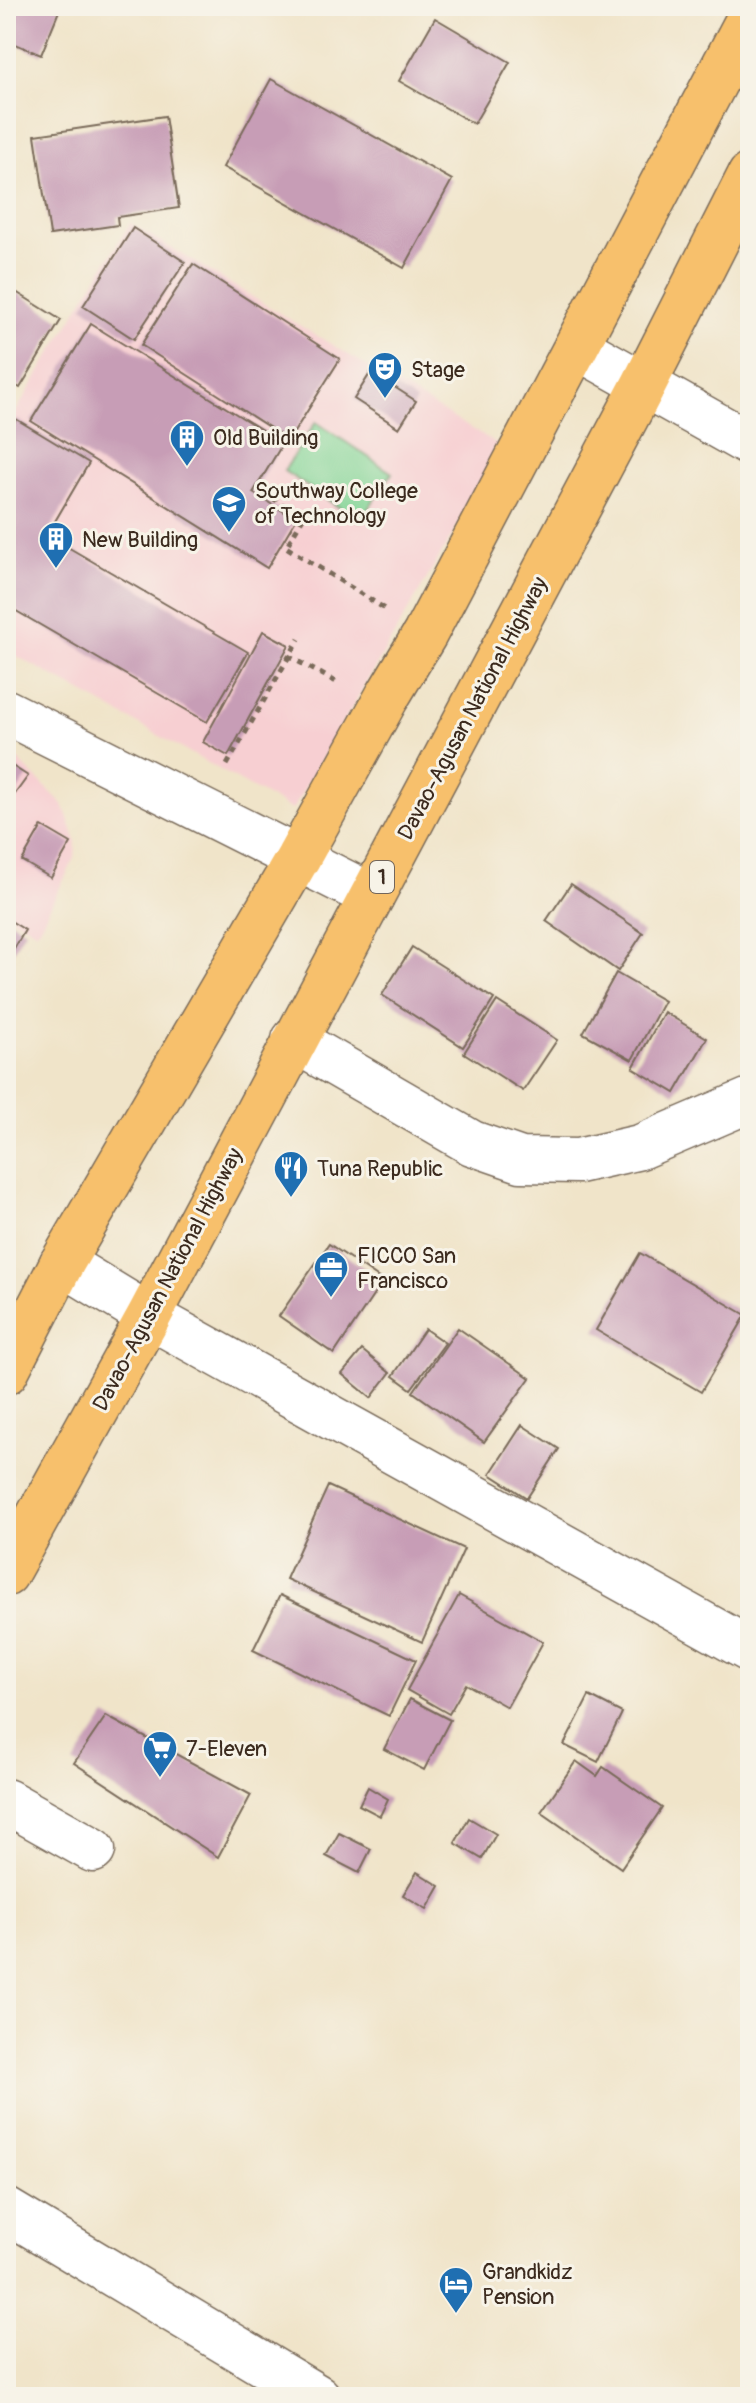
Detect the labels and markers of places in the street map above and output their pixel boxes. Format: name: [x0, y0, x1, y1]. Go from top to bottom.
theatre icon: Stage: [366, 350, 404, 400]
place label: Stage: [411, 356, 465, 384]
building icon: Old Building: [168, 418, 206, 468]
place label: Old Building: [213, 424, 318, 452]
place label: Southway College of Technology: [255, 477, 418, 530]
school or university icon: Southway College of Technology: [210, 484, 248, 534]
building icon: New Building: [37, 520, 75, 570]
place label: New Building: [82, 526, 198, 554]
restaurant icon: Tuna Republic: [272, 1149, 310, 1199]
place label: Tuna Republic: [317, 1155, 443, 1183]
place label: FICCO San Francisco: [357, 1242, 456, 1295]
office icon: FICCO San Francisco: [312, 1249, 350, 1299]
supermarket icon: 7-Eleven: [141, 1729, 179, 1779]
place label: 7-Eleven: [186, 1735, 267, 1763]
place label: Grandkidz Pension: [482, 2258, 573, 2311]
hotel icon: Grandkidz Pension: [437, 2265, 475, 2315]

